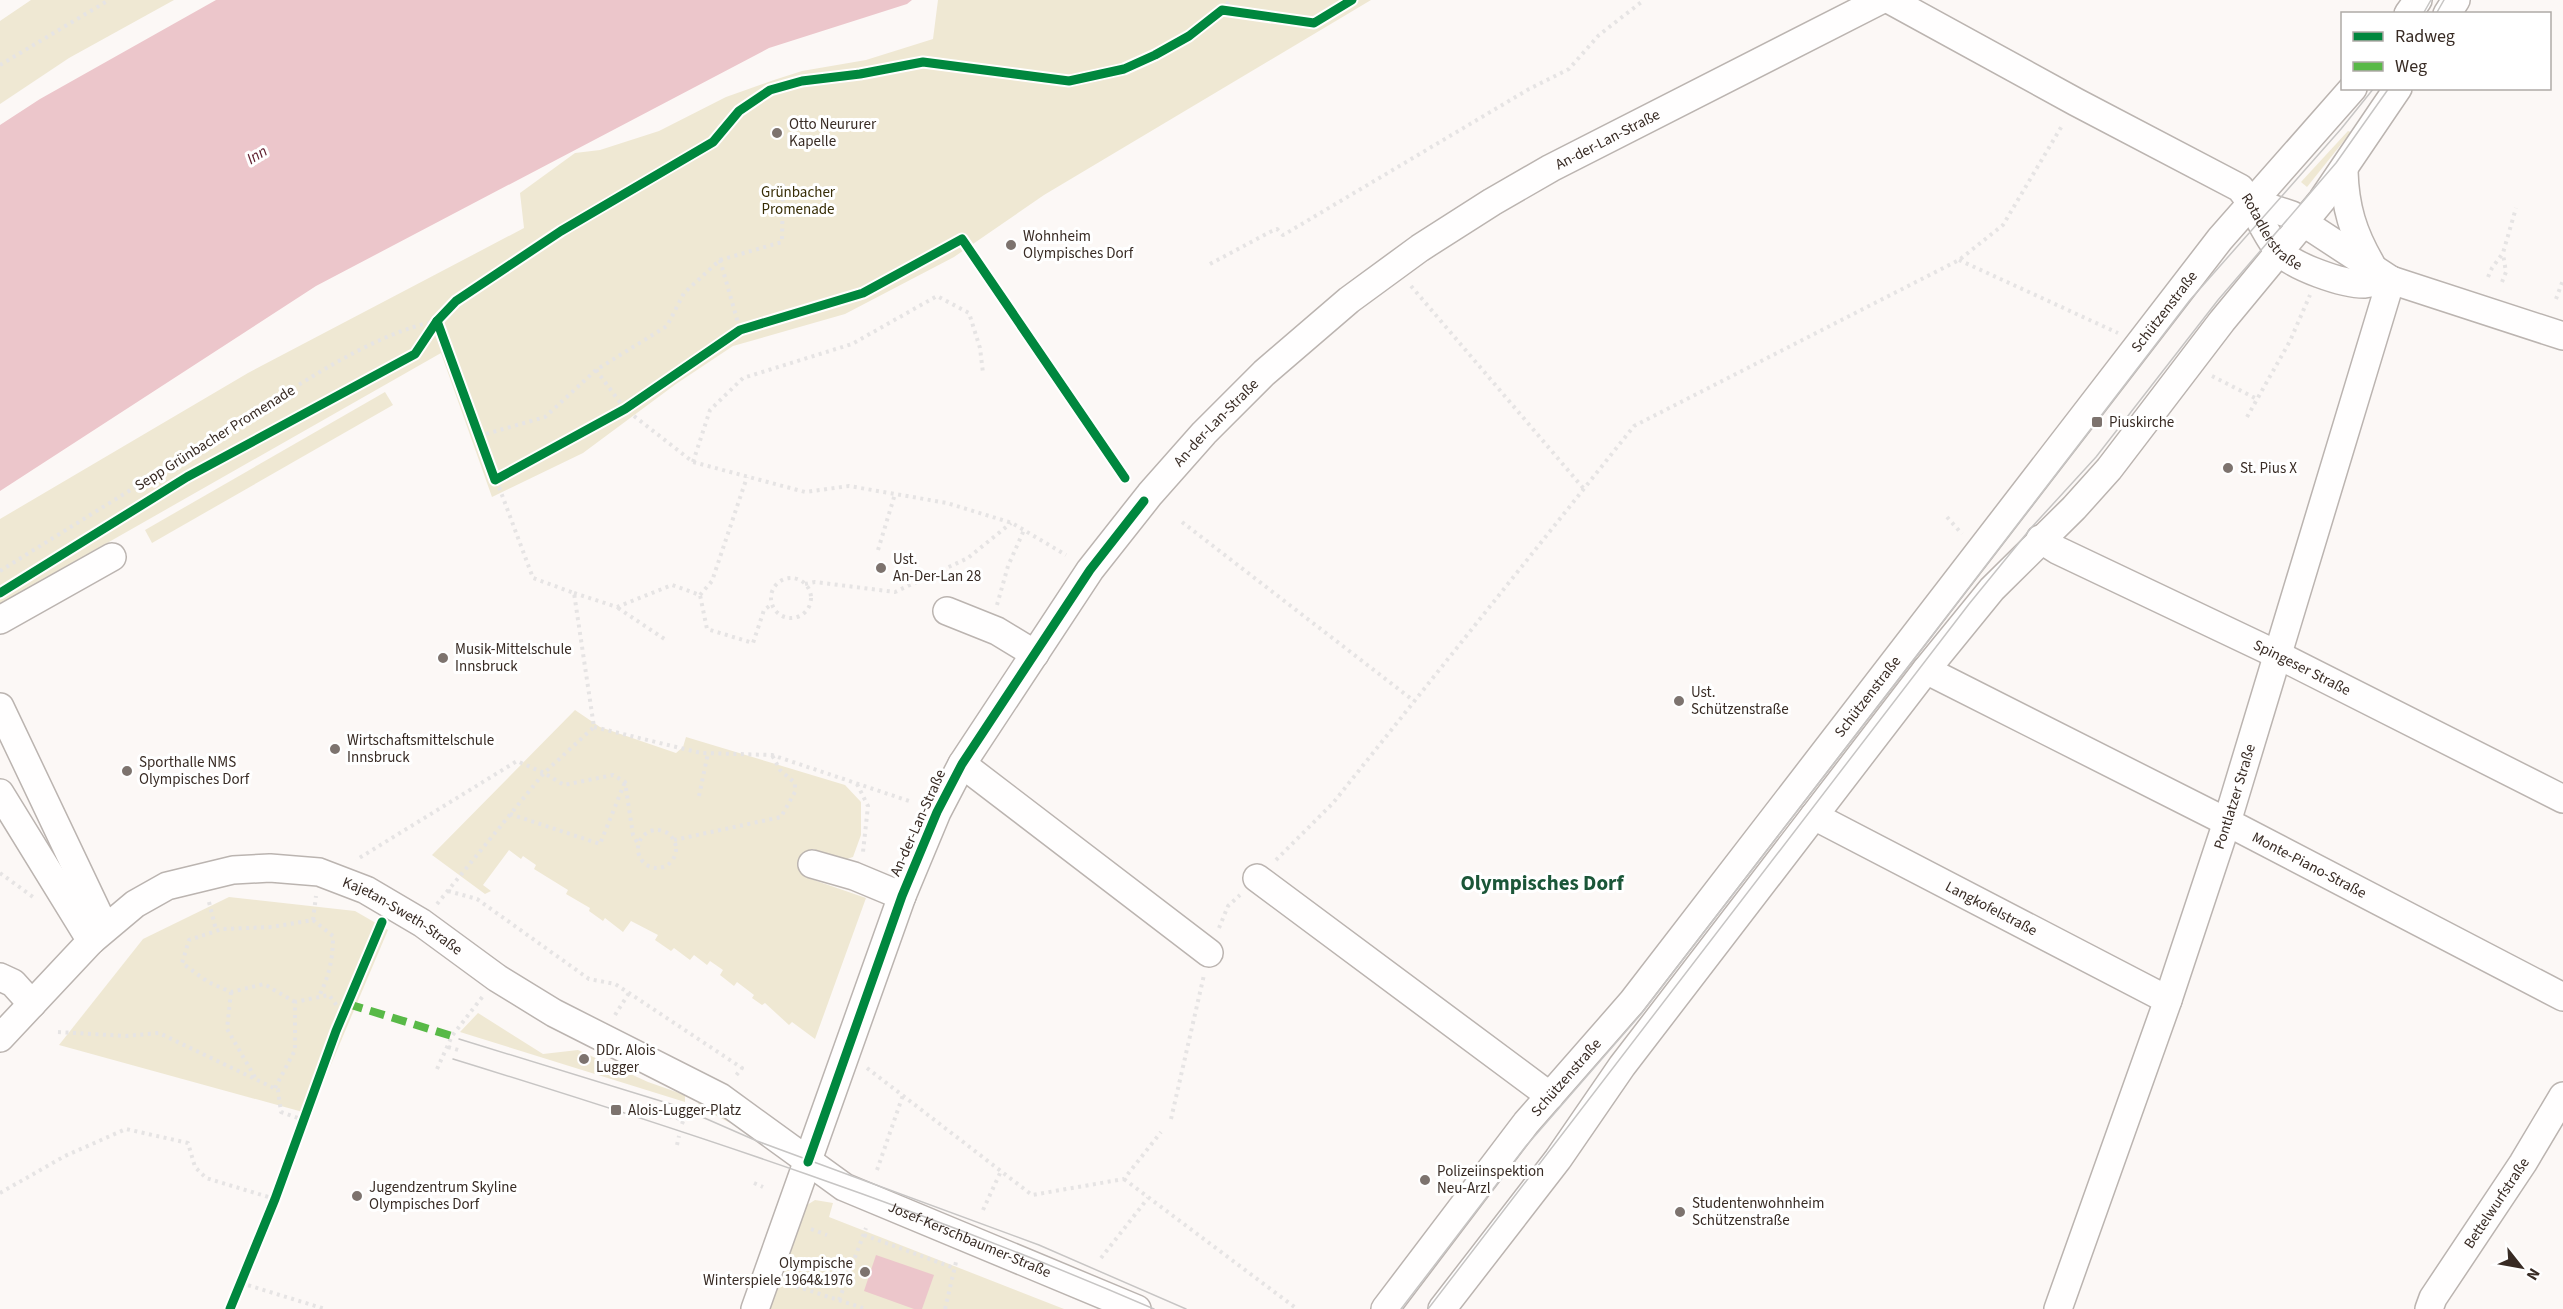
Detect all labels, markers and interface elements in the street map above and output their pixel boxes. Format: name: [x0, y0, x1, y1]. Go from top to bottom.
legend: [2341, 12, 2551, 90]
text: Radweg: [2395, 24, 2455, 49]
text: Weg: [2395, 54, 2427, 79]
street label: An-der-Lan-Straße: [1551, 104, 1663, 175]
place label: Otto Neururer Kapelle: [789, 114, 877, 152]
marker: Otto Neururer Kapelle: [770, 126, 784, 140]
water label: Inn: [242, 140, 272, 170]
park label: Grünbacher Promenade: [761, 182, 836, 220]
street label: Rotadlerstraße: [2236, 189, 2306, 275]
place label: Wohnheim Olympisches Dorf: [1023, 226, 1134, 264]
marker: Wohnheim Olympisches Dorf: [1004, 238, 1018, 252]
street label: Schützenstraße: [2126, 266, 2202, 357]
street label: An-der-Lan-Straße: [1168, 374, 1263, 471]
street label: Sepp Grünbacher Promenade: [131, 380, 299, 496]
place label: Piuskirche: [2109, 412, 2174, 433]
marker: Piuskirche: [2090, 415, 2104, 429]
place label: St. Pius X: [2240, 458, 2297, 479]
marker: St. Pius X: [2221, 461, 2235, 475]
place label: Ust. An-Der-Lan 28: [893, 549, 981, 587]
marker: Ust. An-Der-Lan 28: [874, 561, 888, 575]
street label: Spingeser Straße: [2250, 634, 2354, 701]
place label: Musik-Mittelschule Innsbruck: [455, 639, 572, 677]
marker: Musik-Mittelschule Innsbruck: [436, 651, 450, 665]
street label: Schützenstraße: [1829, 651, 1906, 742]
place label: Ust. Schützenstraße: [1691, 682, 1789, 720]
marker: Ust. Schützenstraße: [1672, 694, 1686, 708]
place label: Wirtschaftsmittelschule Innsbruck: [347, 730, 494, 768]
street label: Pontlatzer Straße: [2208, 741, 2261, 852]
marker: Wirtschaftsmittelschule Innsbruck: [328, 742, 342, 756]
place label: Sporthalle NMS Olympisches Dorf: [139, 752, 250, 790]
marker: Sporthalle NMS Olympisches Dorf: [120, 764, 134, 778]
street label: An-der-Lan-Straße: [885, 766, 951, 880]
street label: Monte-Piano-Straße: [2248, 826, 2370, 903]
district label: Olympisches Dorf: [1460, 868, 1624, 898]
street label: Kajetan-Sweth-Straße: [340, 872, 467, 960]
street label: Langkofelstraße: [1942, 876, 2041, 941]
street label: Schützenstraße: [1526, 1034, 1606, 1121]
place label: DDr. Alois Lugger: [596, 1040, 656, 1078]
marker: DDr. Alois Lugger: [577, 1052, 591, 1066]
place label: Alois-Lugger-Platz: [628, 1100, 741, 1121]
marker: Alois-Lugger-Platz: [609, 1103, 623, 1117]
street label: Bettelwurfstraße: [2458, 1154, 2534, 1252]
place label: Polizeiinspektion Neu-Arzl: [1437, 1161, 1544, 1199]
marker: Polizeiinspektion Neu-Arzl: [1418, 1173, 1432, 1187]
place label: Jugendzentrum Skyline Olympisches Dorf: [369, 1177, 517, 1215]
marker: Jugendzentrum Skyline Olympisches Dorf: [350, 1189, 364, 1203]
place label: Studentenwohnheim Schützenstraße: [1692, 1193, 1824, 1231]
street label: Josef-Kerschbaumer-Straße: [885, 1196, 1054, 1283]
marker: Studentenwohnheim Schützenstraße: [1673, 1205, 1687, 1219]
north arrow: [2491, 1237, 2551, 1297]
place label: Olympische Winterspiele 1964&1976: [703, 1253, 853, 1291]
text: N: [2521, 1264, 2545, 1284]
marker: Olympische Winterspiele 1964&1976: [858, 1265, 872, 1279]

